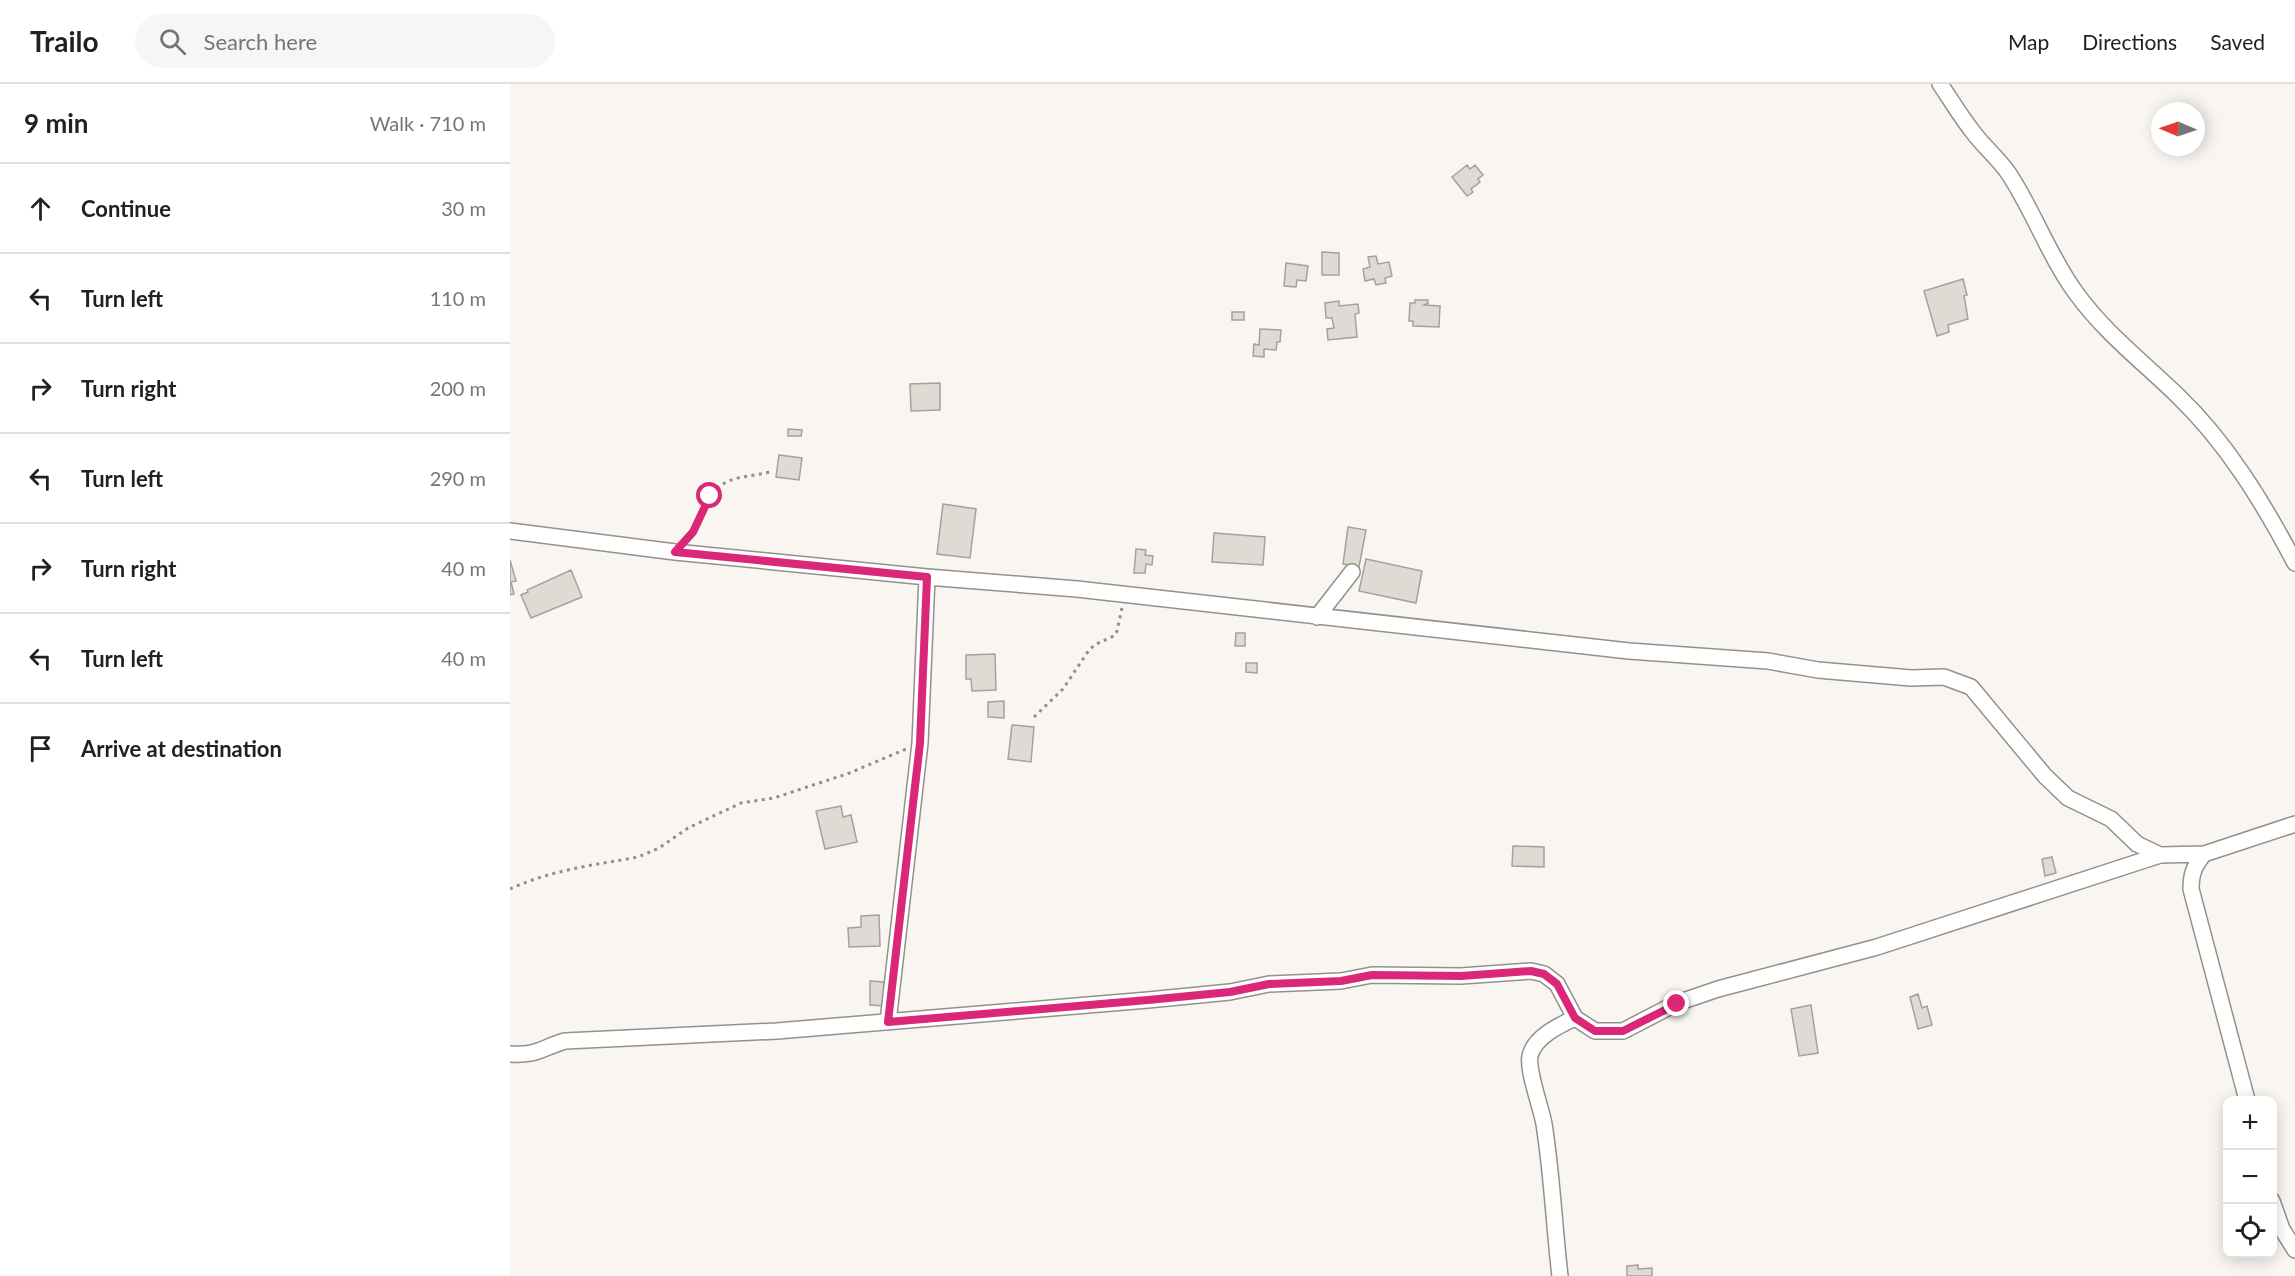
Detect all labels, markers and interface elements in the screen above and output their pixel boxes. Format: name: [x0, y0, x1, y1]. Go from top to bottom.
search box: [135, 14, 555, 68]
text: Trailo: [30, 24, 99, 58]
icon: search: [156, 25, 189, 58]
text: Search here: [204, 28, 317, 55]
text: Map: [2008, 29, 2049, 54]
text: Directions: [2082, 29, 2177, 54]
text: Saved: [2210, 29, 2265, 54]
north arrow: [2151, 102, 2205, 156]
text: 9 min: [24, 107, 88, 139]
text: Walk · 710 m: [370, 111, 486, 135]
icon: ahead: [24, 192, 57, 225]
text: Continue: [81, 195, 171, 222]
text: 30 m: [441, 196, 486, 220]
icon: left: [24, 282, 57, 315]
text: Turn left: [81, 285, 163, 312]
text: 110 m: [430, 286, 486, 310]
icon: right: [24, 372, 57, 405]
text: Turn right: [81, 375, 176, 402]
text: 200 m: [430, 376, 486, 400]
icon: left: [24, 462, 57, 495]
text: Turn left: [81, 465, 163, 492]
text: 290 m: [430, 466, 486, 490]
route start: [696, 482, 722, 508]
icon: right: [24, 552, 57, 585]
text: Turn right: [81, 555, 176, 582]
text: 40 m: [441, 556, 486, 580]
icon: left: [24, 642, 57, 675]
text: Turn left: [81, 645, 163, 672]
text: 40 m: [441, 646, 486, 670]
icon: arrive: [24, 732, 57, 765]
text: Arrive at destination: [81, 735, 282, 762]
route end: [1663, 990, 1689, 1016]
map controls: [2223, 1096, 2277, 1258]
button: +: [2223, 1096, 2277, 1150]
button: −: [2223, 1150, 2277, 1204]
button: locate: [2223, 1204, 2277, 1258]

